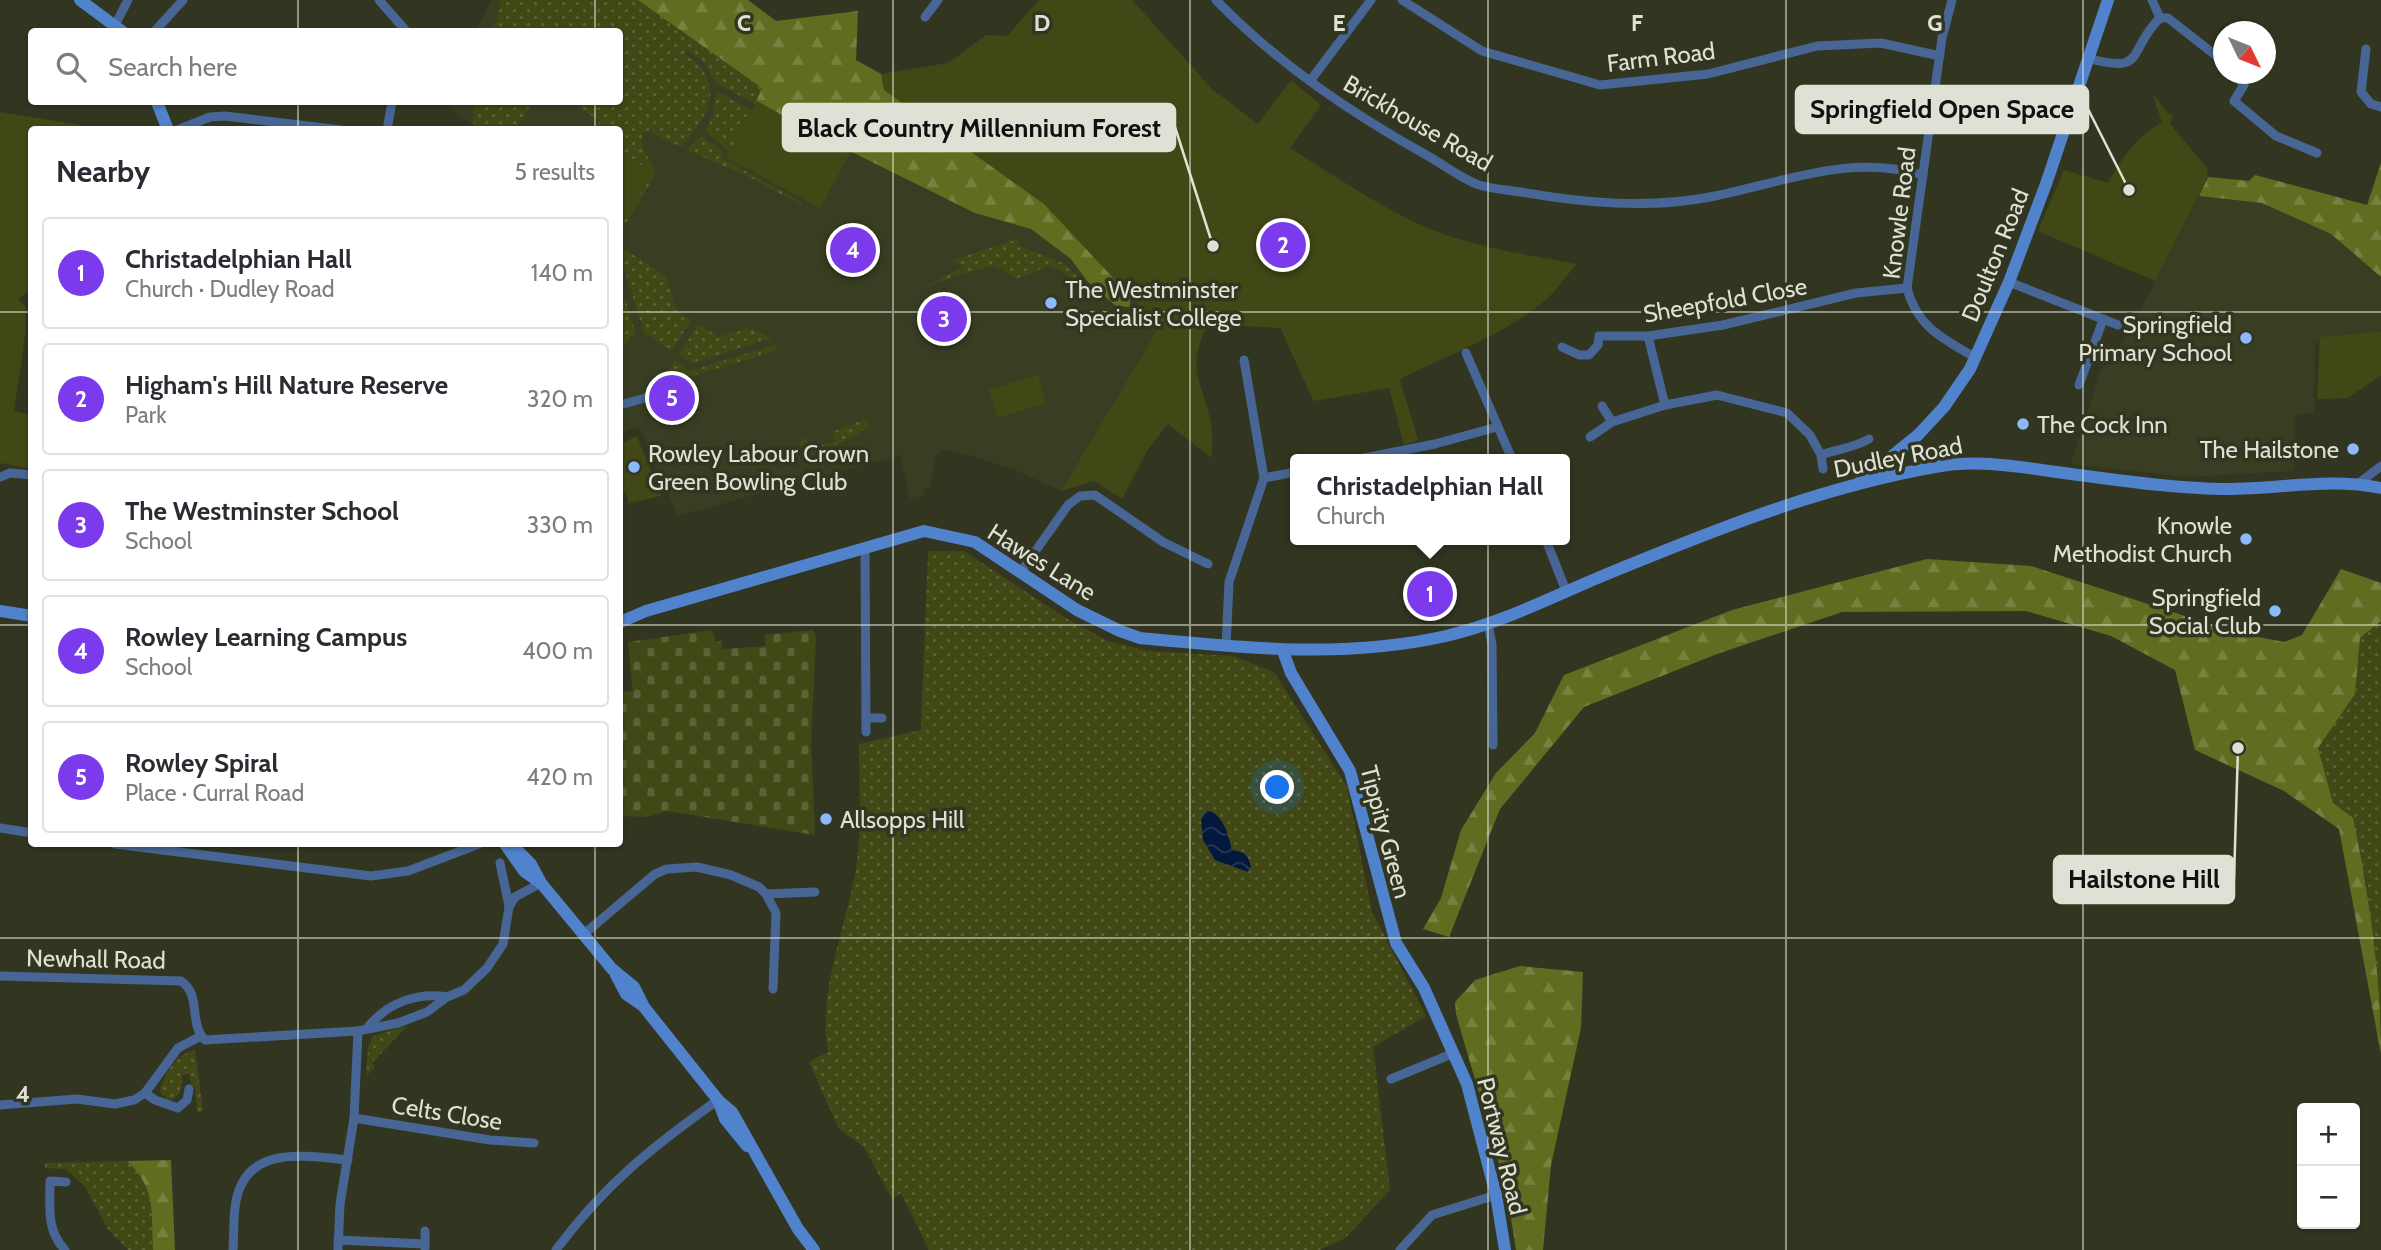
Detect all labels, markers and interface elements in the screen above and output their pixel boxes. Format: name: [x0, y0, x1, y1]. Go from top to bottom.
text: C: [737, 9, 751, 37]
text: D: [1034, 9, 1050, 37]
text: E: [1332, 9, 1346, 37]
text: F: [1631, 9, 1643, 37]
text: G: [1927, 9, 1943, 37]
north arrow: [2213, 21, 2276, 84]
search box: [28, 28, 623, 105]
street label: Farm Road: [1605, 36, 1717, 78]
icon: search: [52, 48, 90, 86]
text: Search here: [108, 51, 237, 83]
street label: Brickhouse Road: [1338, 69, 1498, 177]
callout: Springfield Open Space: [1796, 86, 2088, 133]
text: Springfield Open Space: [1810, 93, 2074, 125]
callout: Black Country Millennium Forest: [783, 104, 1175, 151]
text: Black Country Millennium Forest: [797, 112, 1161, 144]
street label: Knowle Road: [1877, 145, 1921, 281]
text: Nearby: [56, 153, 150, 190]
text: 5 results: [514, 158, 595, 186]
street label: Doulton Road: [1955, 184, 2035, 326]
pin: 2: [1260, 219, 1306, 271]
pin: 4: [830, 224, 876, 276]
text: Christadelphian Hall: [125, 243, 352, 275]
text: 1: [77, 259, 85, 287]
text: 140 m: [531, 259, 593, 287]
street label: Sheepfold Close: [1641, 271, 1809, 329]
text: Church · Dudley Road: [125, 275, 334, 303]
place label: The Westminster Specialist College: [1065, 275, 1242, 332]
pin: 3: [921, 293, 967, 345]
marker: The Westminster Specialist College: [1043, 295, 1059, 311]
place label: Springfield Primary School: [2078, 310, 2232, 367]
marker: Springfield Primary School: [2238, 330, 2254, 346]
text: Higham's Hill Nature Reserve: [125, 369, 448, 401]
pin: 5: [649, 372, 695, 424]
text: 2: [75, 385, 87, 413]
text: 320 m: [527, 385, 593, 413]
text: Park: [125, 401, 166, 429]
place label: The Cock Inn: [2037, 410, 2168, 439]
marker: The Cock Inn: [2015, 416, 2031, 432]
street label: Dudley Road: [1831, 430, 1965, 484]
place label: The Hailstone: [2200, 435, 2339, 464]
place label: Rowley Labour Crown Green Bowling Club: [648, 439, 869, 496]
marker: The Hailstone: [2345, 441, 2361, 457]
popup: [1290, 454, 1570, 545]
marker: Rowley Labour Crown Green Bowling Club: [626, 459, 642, 475]
text: Christadelphian Hall: [1317, 470, 1543, 502]
text: The Westminster School: [125, 495, 399, 527]
text: Church: [1317, 502, 1385, 530]
text: 3: [75, 511, 87, 539]
text: 330 m: [527, 511, 593, 539]
place label: Knowle Methodist Church: [2053, 511, 2232, 568]
street label: Hawes Lane: [983, 517, 1101, 607]
text: School: [125, 527, 192, 555]
marker: Knowle Methodist Church: [2238, 531, 2254, 547]
pin: 1: [1407, 568, 1453, 620]
place label: Springfield Social Club: [2149, 583, 2261, 640]
marker: Springfield Social Club: [2267, 603, 2283, 619]
text: Rowley Learning Campus: [125, 621, 407, 653]
text: 4: [74, 637, 88, 665]
text: 400 m: [522, 637, 593, 665]
text: School: [125, 653, 192, 681]
text: Rowley Spiral: [125, 747, 278, 779]
street label: Tippity Green: [1354, 762, 1418, 902]
text: 5: [75, 763, 87, 791]
text: 420 m: [526, 763, 593, 791]
your location: [1260, 770, 1294, 804]
text: Place · Curral Road: [125, 779, 304, 807]
place label: Allsopps Hill: [840, 805, 965, 834]
marker: Allsopps Hill: [818, 811, 834, 827]
callout: Hailstone Hill: [2054, 856, 2234, 903]
text: Hailstone Hill: [2068, 863, 2220, 895]
street label: Newhall Road: [26, 943, 166, 975]
street label: Portway Road: [1471, 1074, 1533, 1218]
text: 4: [16, 1080, 30, 1108]
street label: Celts Close: [390, 1090, 504, 1136]
map controls: [2297, 1103, 2360, 1229]
button: +: [2297, 1103, 2360, 1166]
button: −: [2297, 1166, 2360, 1229]

